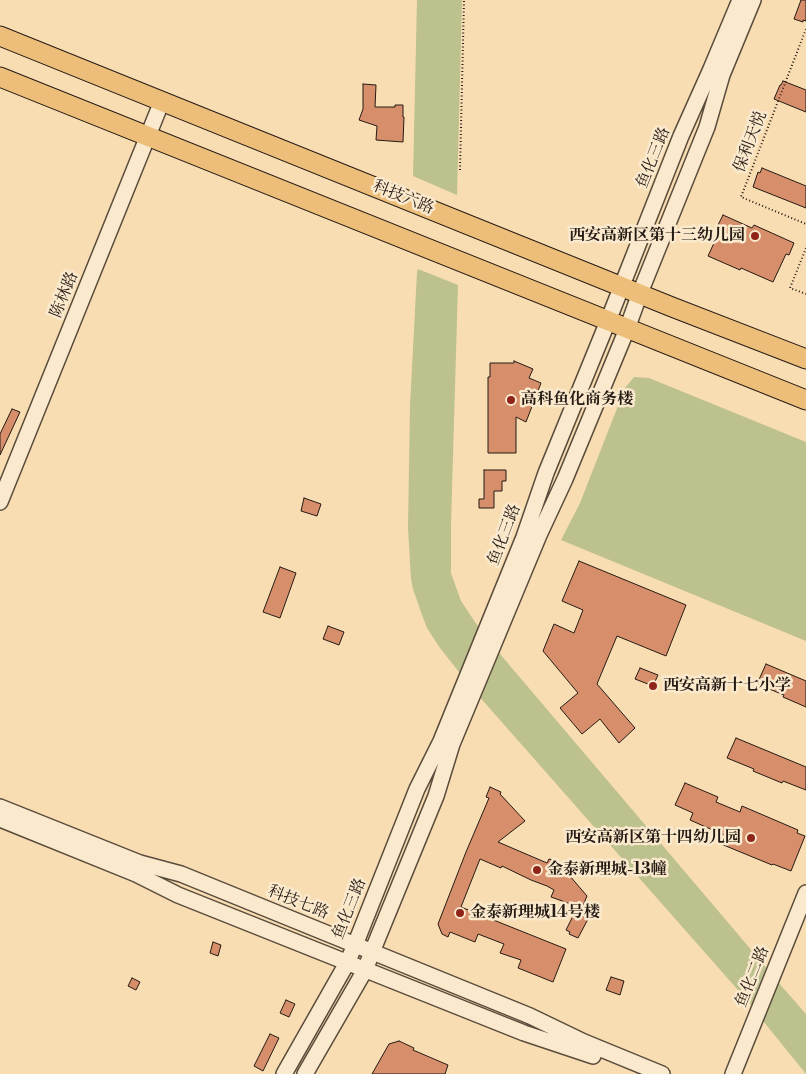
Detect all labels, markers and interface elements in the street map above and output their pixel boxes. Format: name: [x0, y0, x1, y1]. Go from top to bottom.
street label: 保利天悦: [731, 109, 771, 175]
street label: 鱼化三路: [633, 125, 675, 191]
street label: 科技六路: [370, 177, 436, 219]
place label: 西安高新区第十三幼儿园: [569, 226, 745, 246]
marker: 西安高新区第十三幼儿园: [749, 230, 761, 242]
street label: 陈林路: [47, 269, 83, 321]
place label: 高科鱼化商务楼: [521, 390, 633, 410]
marker: 高科鱼化商务楼: [505, 394, 517, 406]
street label: 鱼化三路: [485, 502, 525, 568]
place label: 西安高新十七小学: [663, 676, 791, 696]
marker: 西安高新十七小学: [647, 680, 659, 692]
place label: 西安高新区第十四幼儿园: [565, 828, 741, 848]
marker: 西安高新区第十四幼儿园: [745, 832, 757, 844]
place label: 金泰新理城-13幢: [547, 860, 667, 880]
marker: 金泰新理城-13幢: [531, 864, 543, 876]
street label: 鱼化三路: [329, 876, 371, 942]
street label: 科技七路: [265, 882, 331, 924]
place label: 金泰新理城14号楼: [470, 903, 600, 923]
marker: 金泰新理城14号楼: [454, 907, 466, 919]
street label: 鱼化二路: [732, 944, 774, 1010]

